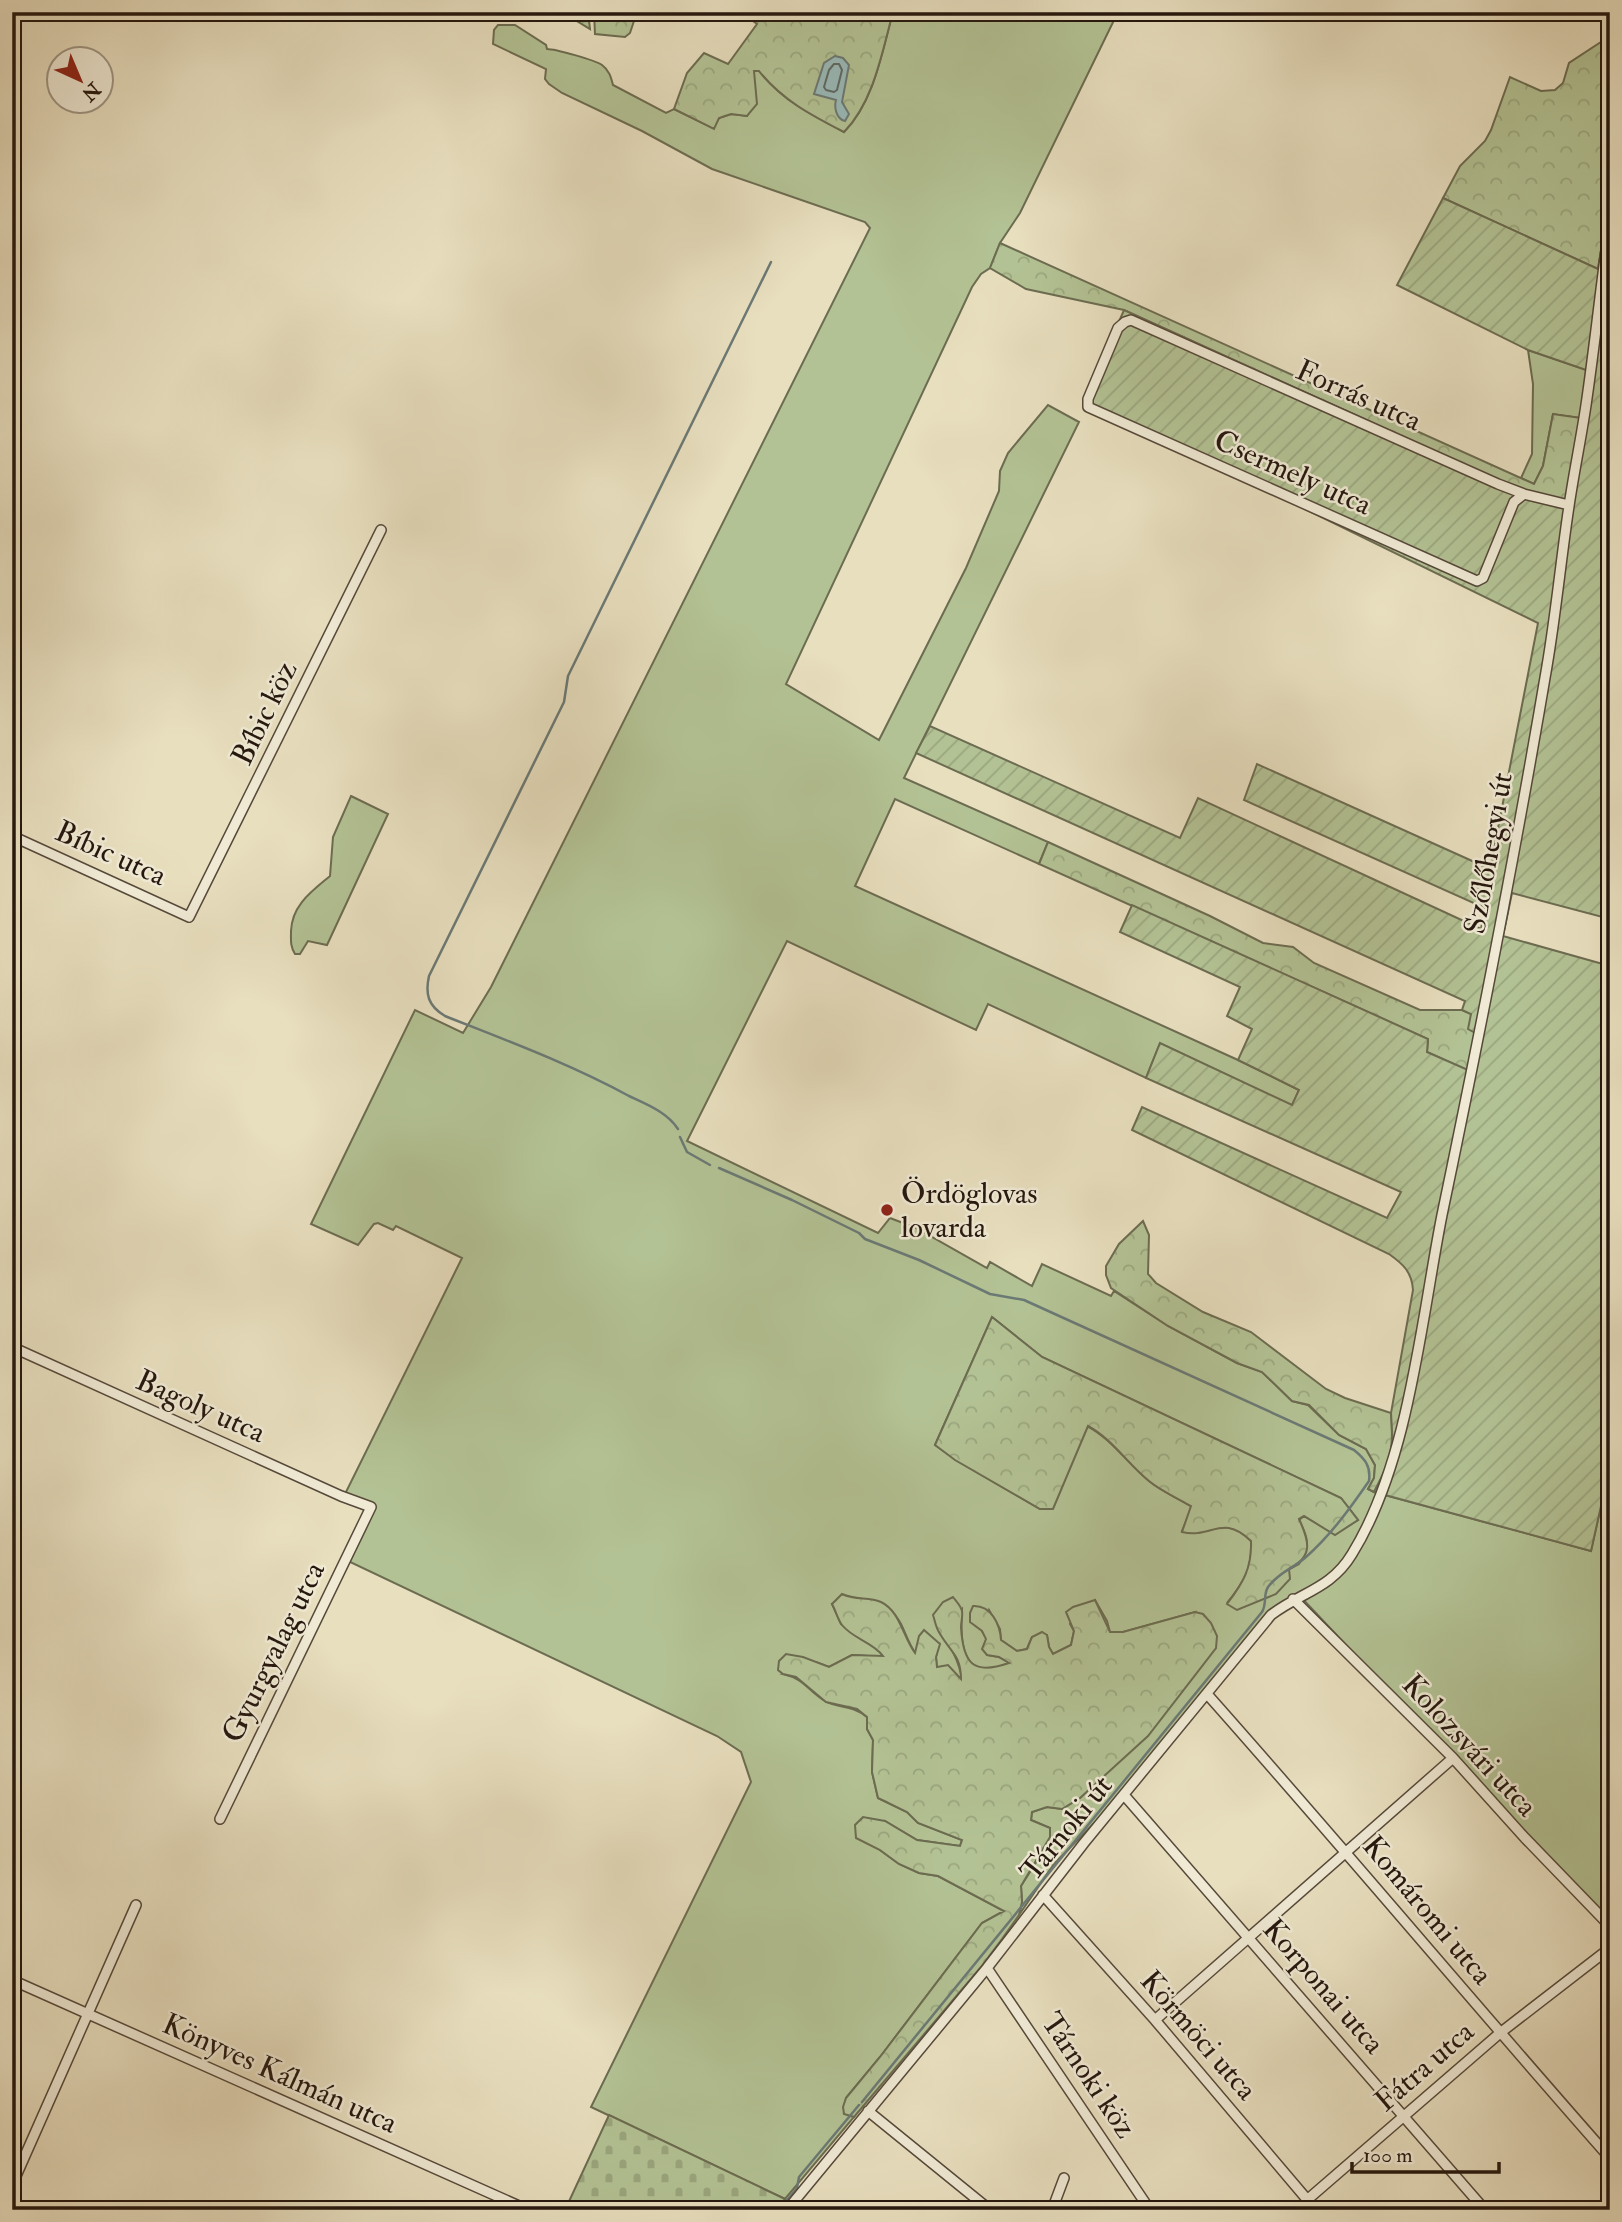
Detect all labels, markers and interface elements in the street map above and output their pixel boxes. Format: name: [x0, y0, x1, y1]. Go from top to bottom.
north arrow: [46, 46, 116, 116]
text: N: [76, 76, 106, 107]
street label: Forrás utca: [1290, 351, 1428, 440]
street label: Csermely utca: [1208, 421, 1378, 524]
street label: Bíbic köz: [223, 655, 305, 771]
street label: Szőlőhegyi út: [1456, 769, 1521, 937]
street label: Bíbic utca: [49, 813, 173, 895]
place label: Ördöglovas lovarda: [901, 1175, 1038, 1246]
marker: Ördöglovas lovarda: [879, 1202, 895, 1218]
street label: Bagoly utca: [130, 1362, 272, 1452]
street label: Gyurgyalag utca: [214, 1555, 333, 1748]
street label: Kolozsvári utca: [1394, 1666, 1546, 1825]
street label: Tárnoki út: [1012, 1768, 1121, 1889]
street label: Komáromi utca: [1355, 1828, 1501, 1993]
street label: Korponai utca: [1255, 1911, 1393, 2062]
street label: Körmöci utca: [1132, 1963, 1265, 2108]
street label: Könyves Kálmán utca: [157, 2005, 403, 2142]
street label: Tárnoki köz: [1033, 2005, 1144, 2145]
street label: Fátra utca: [1367, 2013, 1482, 2120]
scale bar: [1352, 2131, 1500, 2175]
text: 100 m: [1363, 2142, 1413, 2169]

